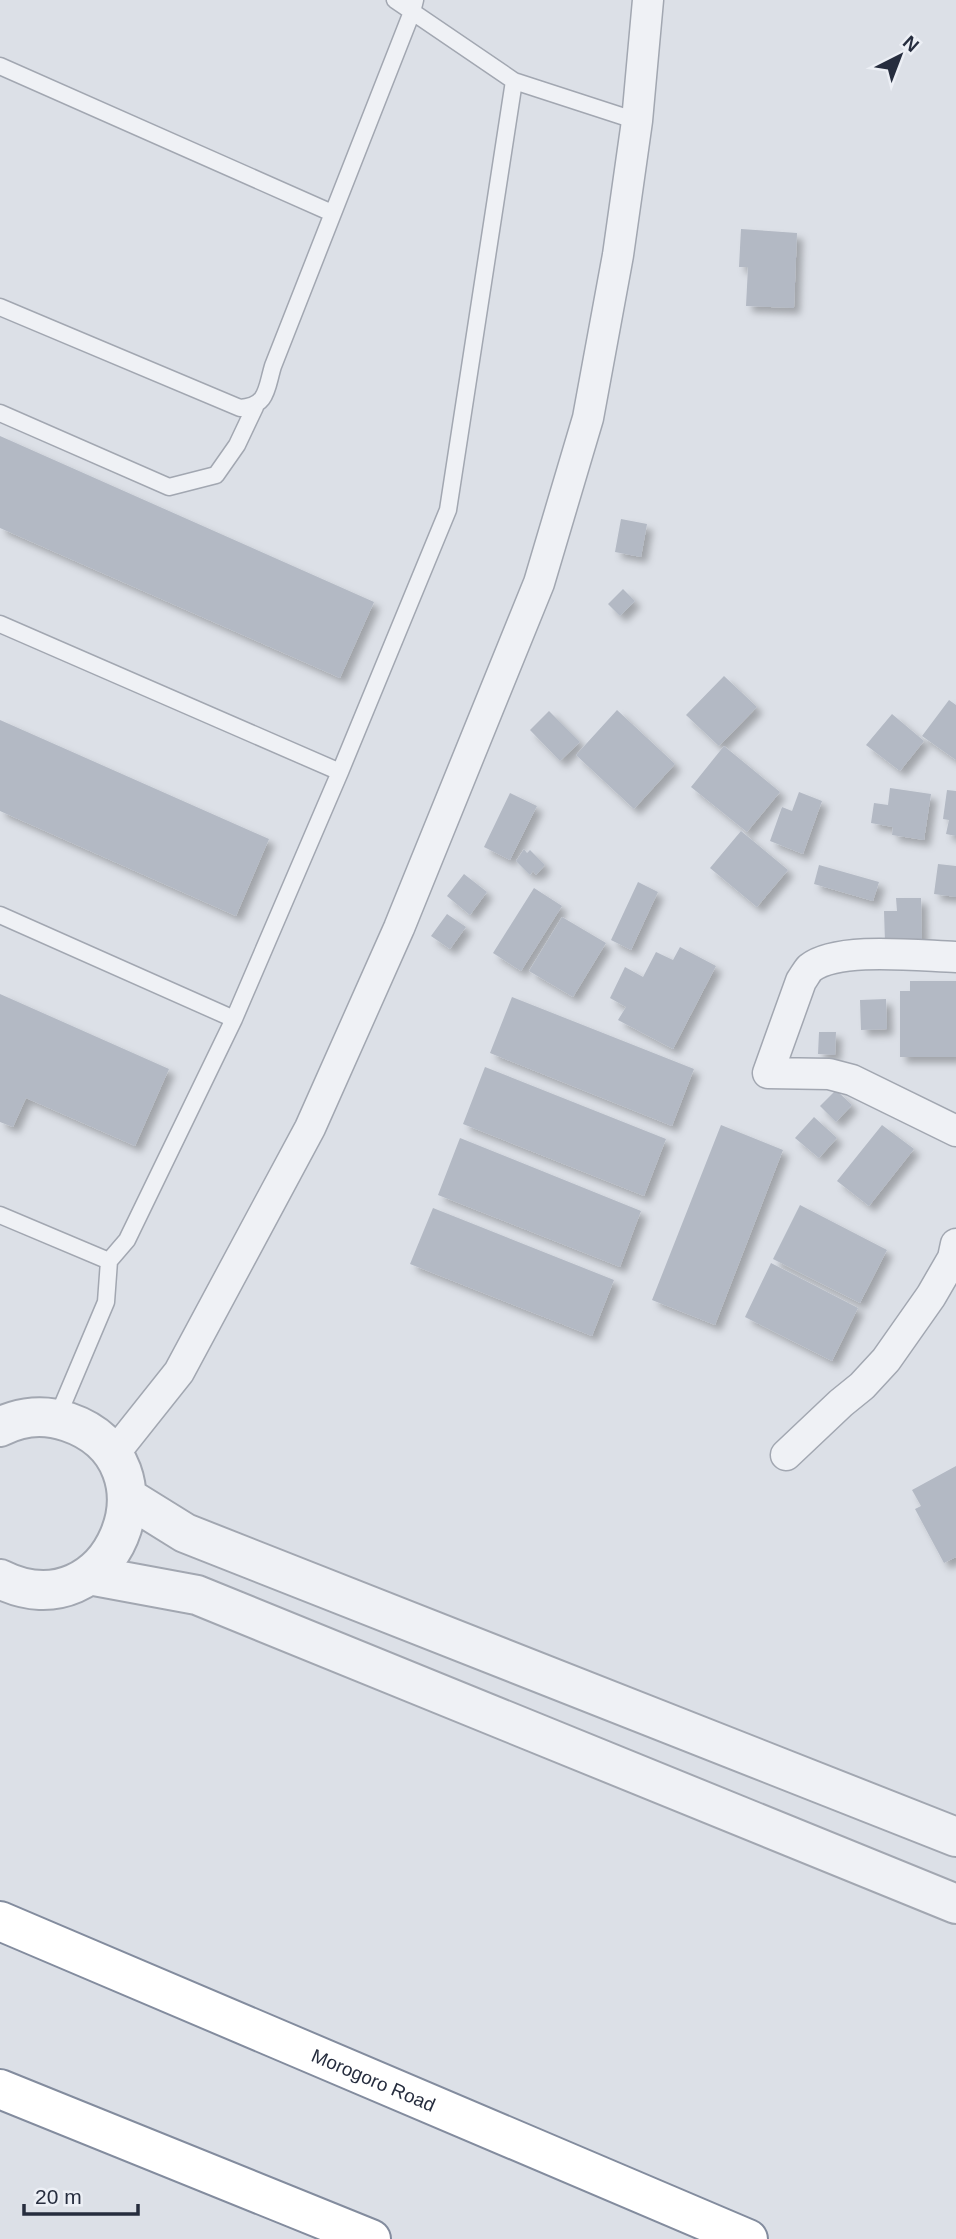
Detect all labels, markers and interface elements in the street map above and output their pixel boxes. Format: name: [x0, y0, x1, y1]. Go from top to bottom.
north arrow: [865, 21, 935, 91]
text: N: [899, 31, 923, 56]
street label: Morogoro Road: [309, 2044, 439, 2115]
scale bar: [24, 2172, 138, 2216]
text: 20 m: [35, 2185, 82, 2208]

